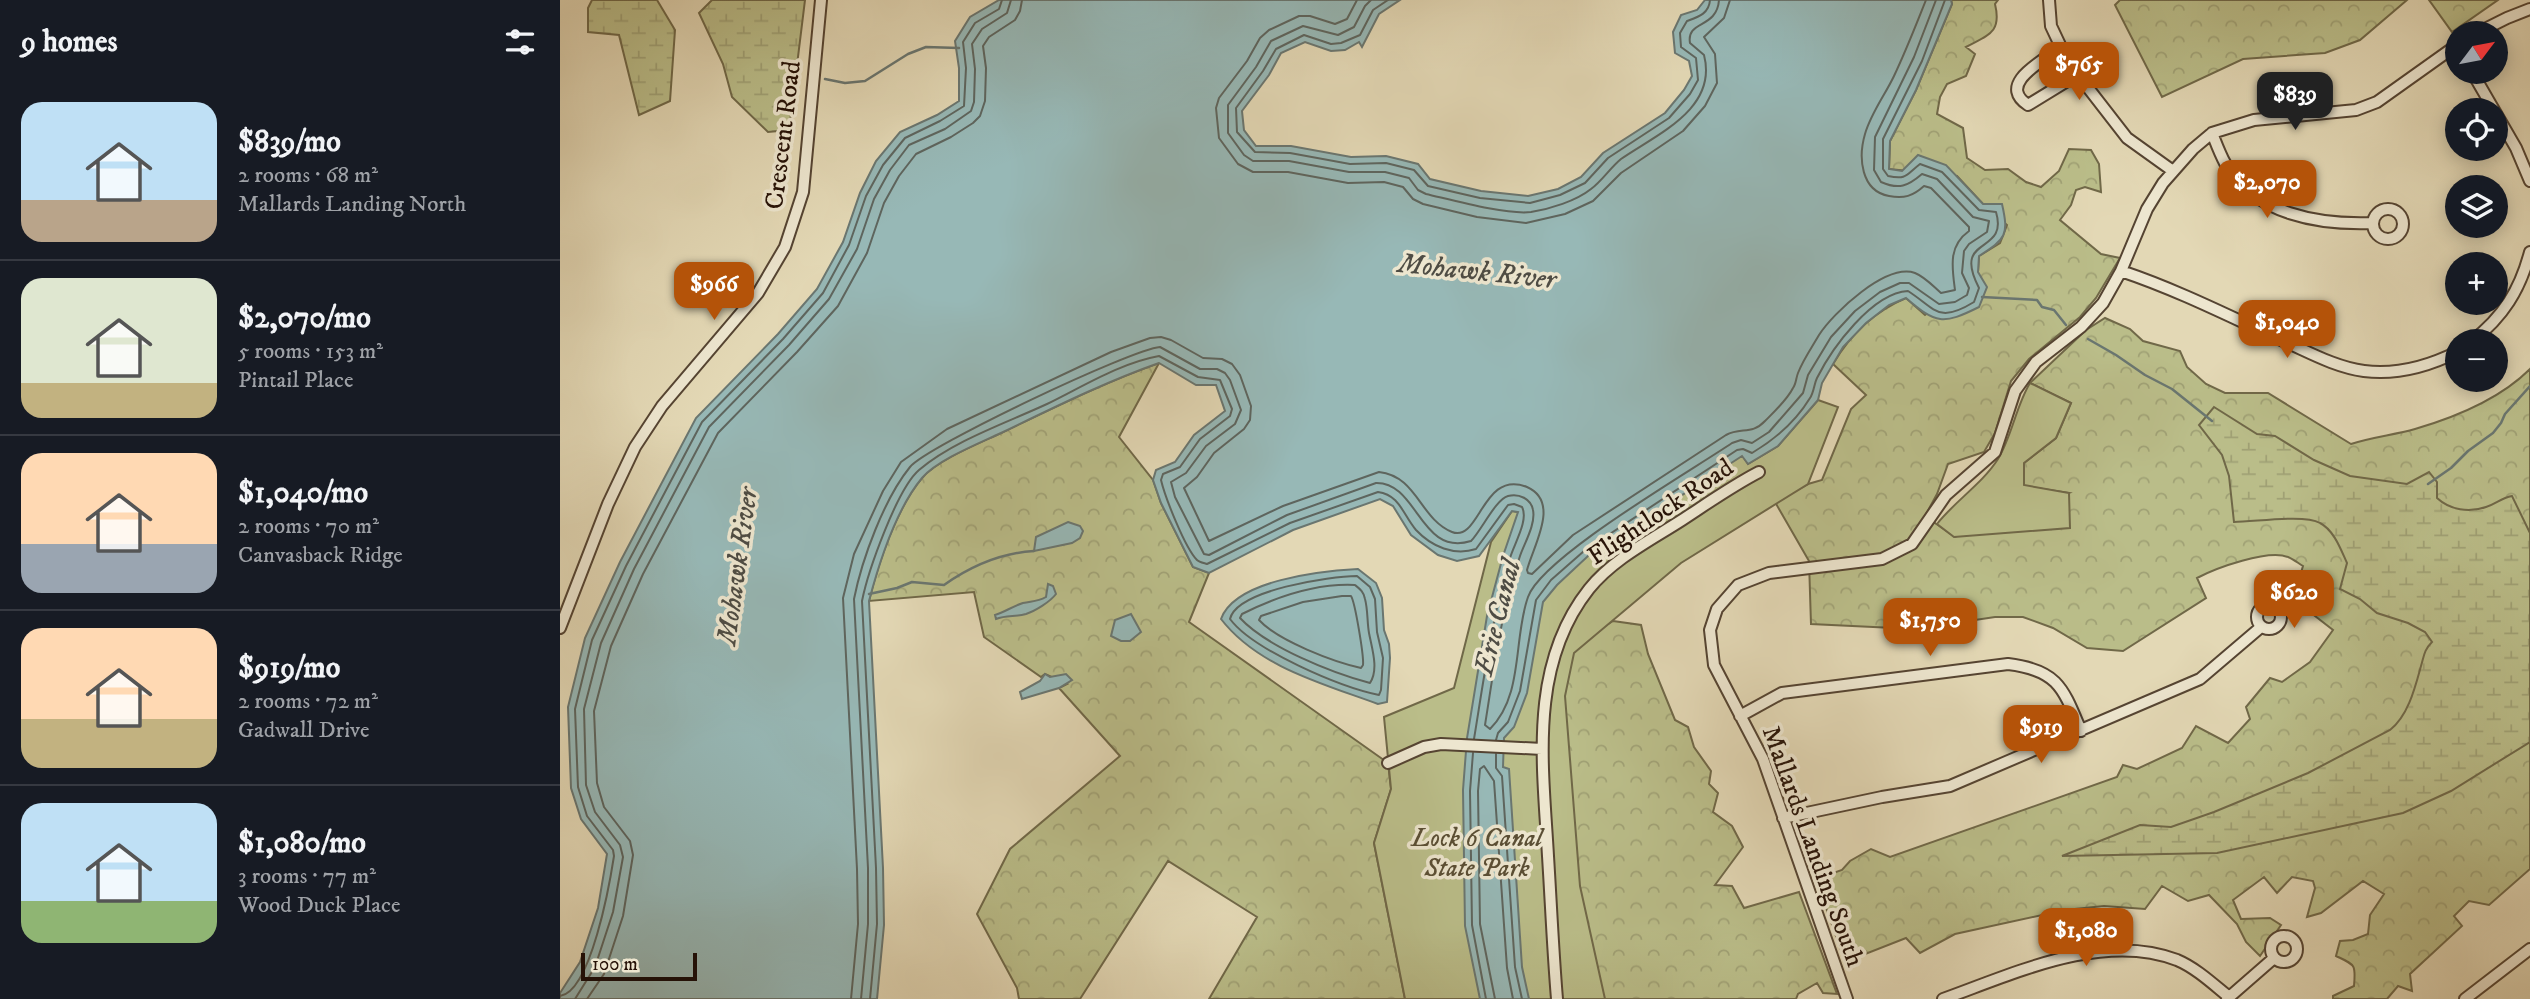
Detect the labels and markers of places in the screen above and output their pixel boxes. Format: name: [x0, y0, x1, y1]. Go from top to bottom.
pin: $765: [2038, 42, 2120, 102]
pin: $839: [2254, 72, 2336, 132]
pin: $2,070: [2210, 160, 2324, 220]
pin: $966: [673, 262, 755, 322]
pin: $1,040: [2230, 300, 2344, 360]
pin: $620: [2253, 570, 2335, 630]
pin: $1,750: [1873, 598, 1987, 658]
pin: $919: [2000, 706, 2082, 765]
pin: $1,080: [2029, 908, 2143, 968]

